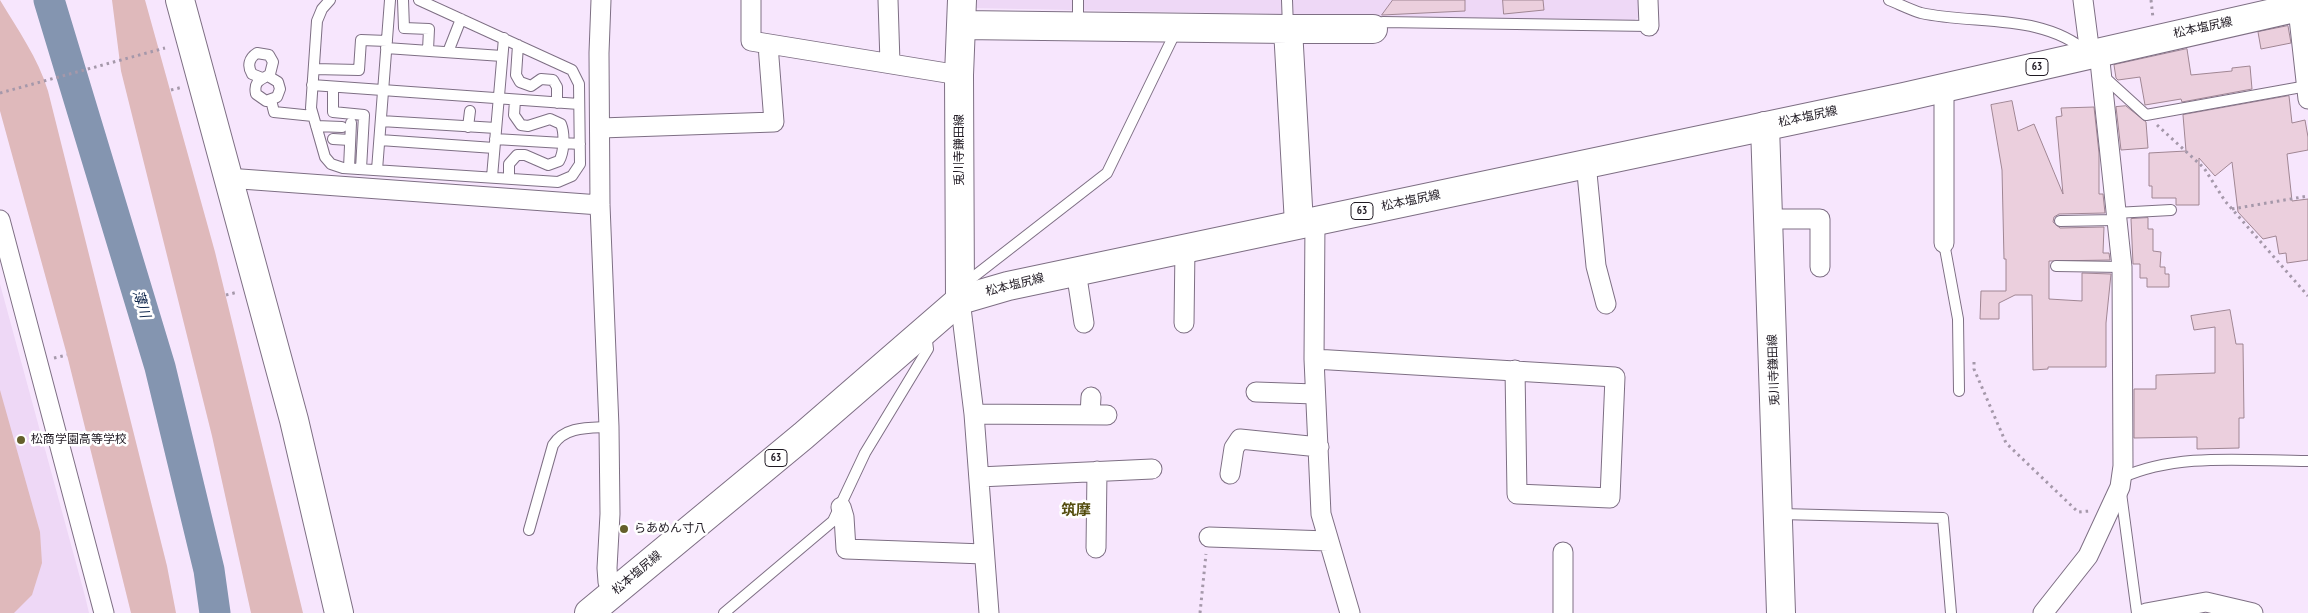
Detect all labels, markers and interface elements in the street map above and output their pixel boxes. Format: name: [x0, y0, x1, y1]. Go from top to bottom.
street label: 松本塩尻線: [2172, 15, 2234, 41]
road number: 63: [2026, 58, 2048, 76]
street label: 松本塩尻線: [1777, 104, 1839, 130]
street label: 兎川寺鎌田線: [953, 114, 967, 186]
street label: 松本塩尻線: [1380, 188, 1442, 214]
road number: 63: [1351, 202, 1373, 220]
street label: 松本塩尻線: [984, 271, 1046, 299]
water label: 薄川: [129, 288, 153, 320]
street label: 兎川寺鎌田線: [1766, 334, 1782, 406]
place label: 松商学園高等学校: [31, 433, 127, 447]
marker: 松商学園高等学校: [15, 434, 27, 446]
road number: 63: [765, 449, 787, 466]
district label: 筑摩: [1061, 502, 1091, 520]
place label: らあめん寸八: [634, 522, 706, 536]
marker: らあめん寸八: [618, 523, 630, 535]
street label: 松本塩尻線: [609, 548, 665, 598]

